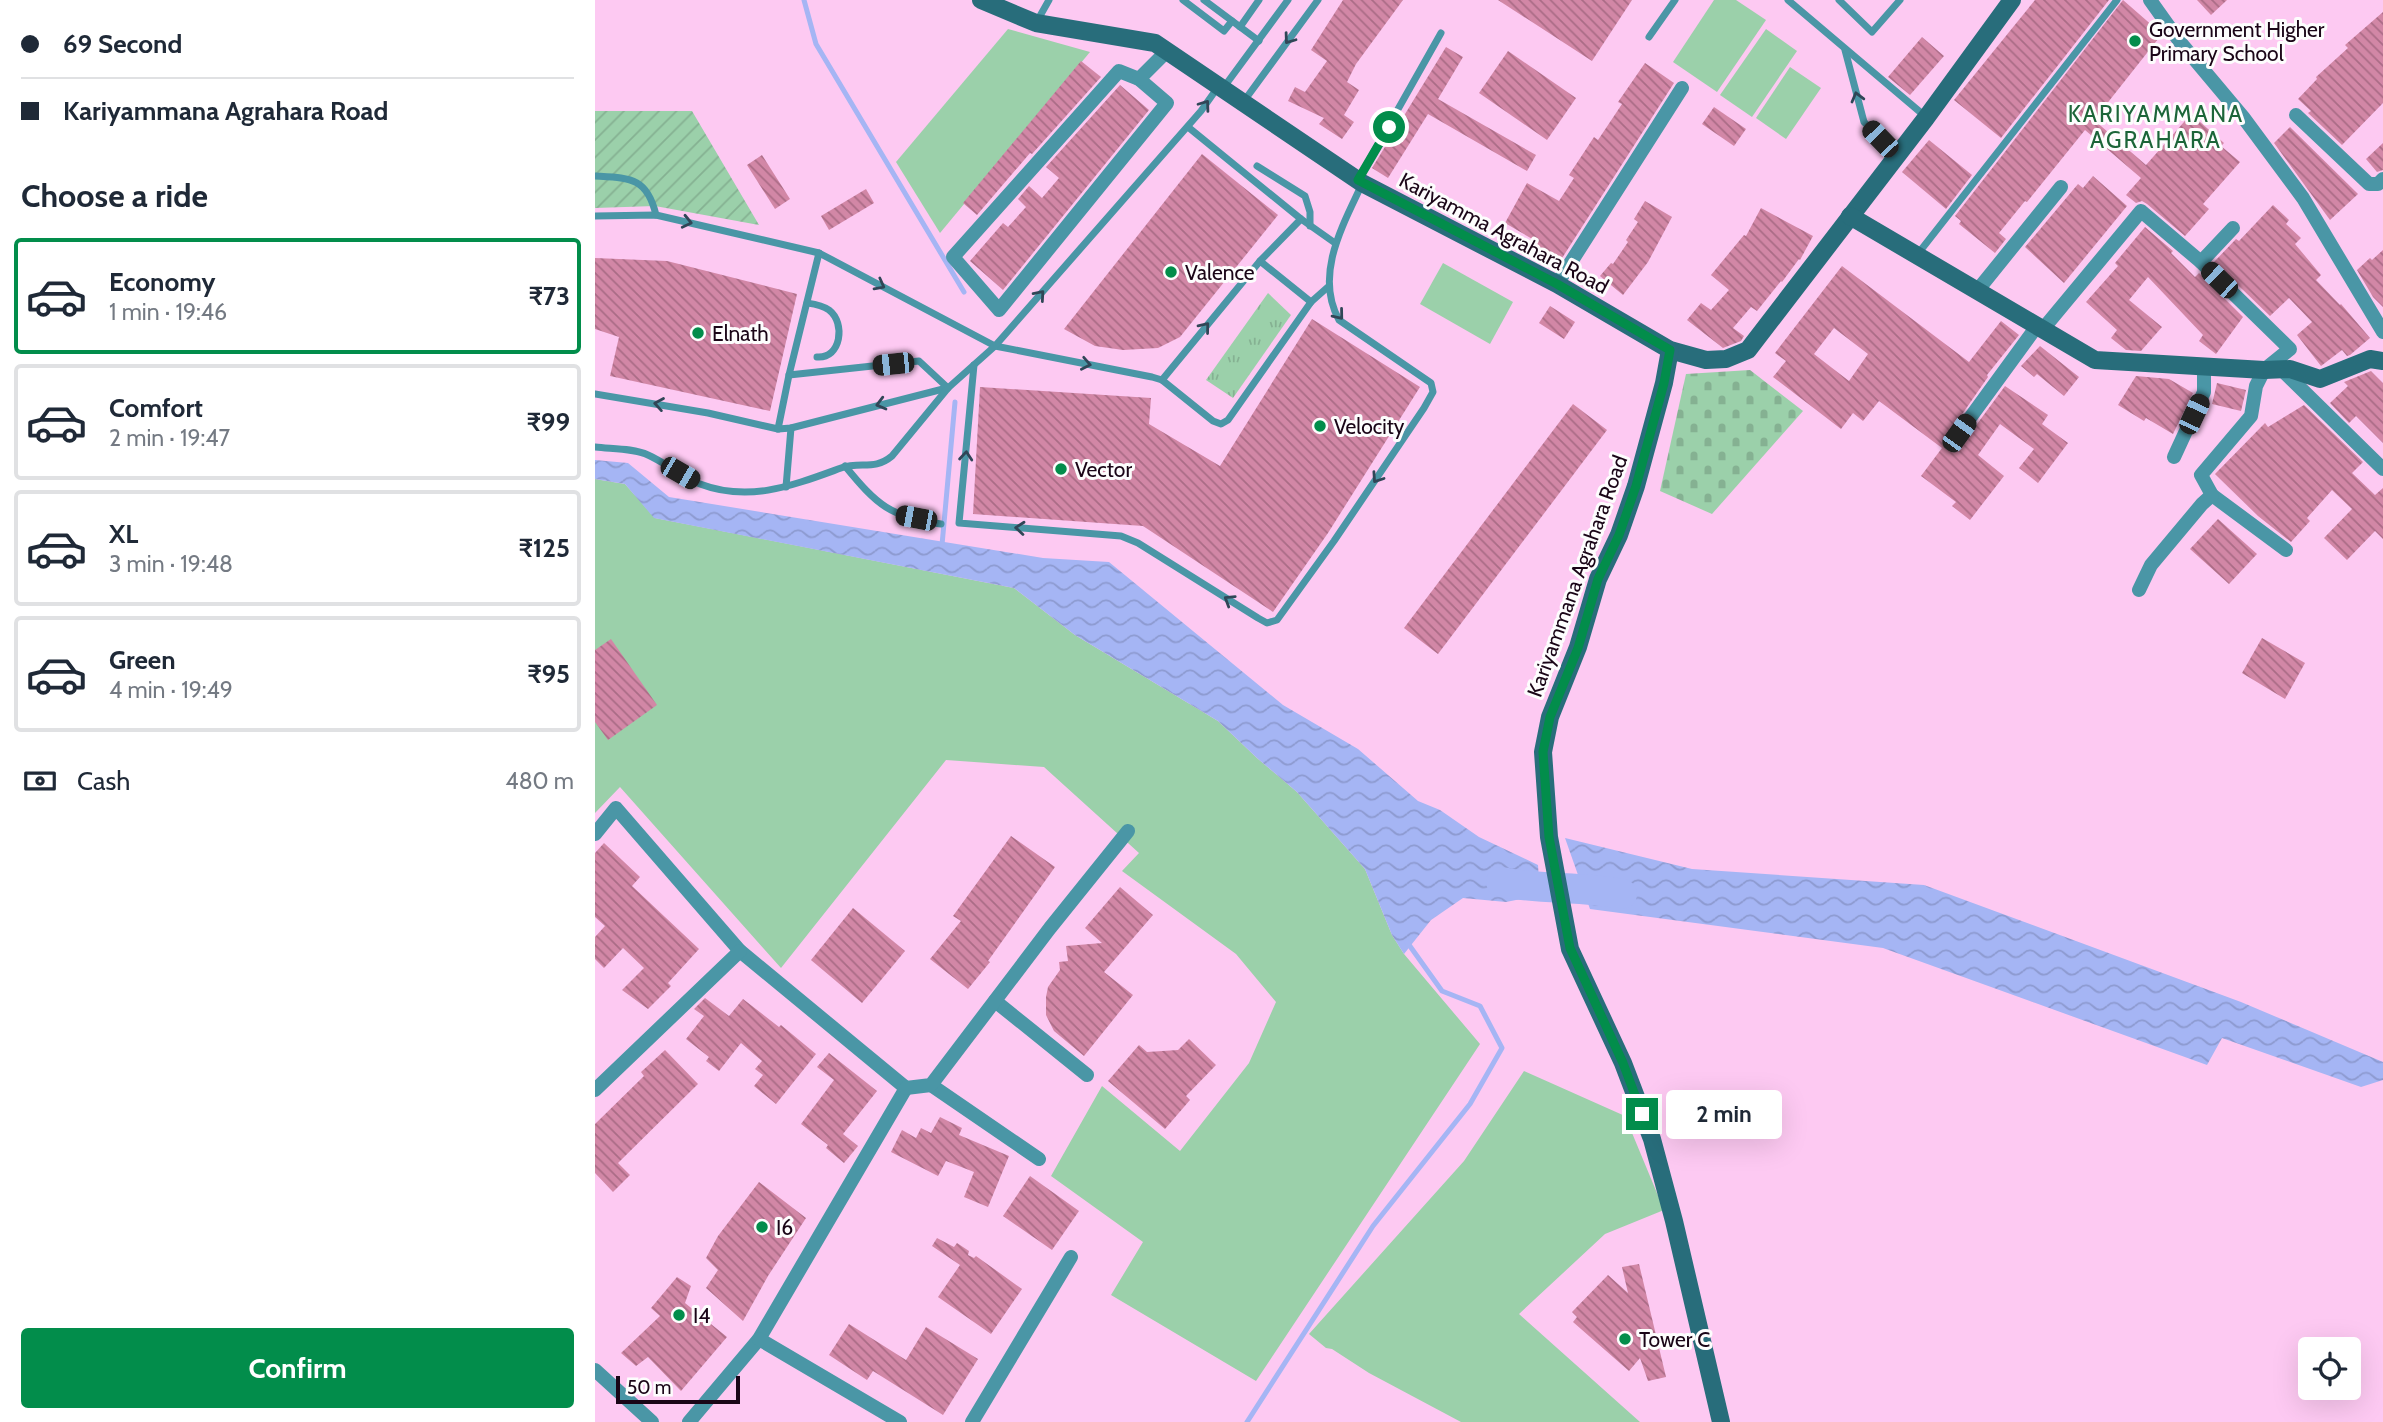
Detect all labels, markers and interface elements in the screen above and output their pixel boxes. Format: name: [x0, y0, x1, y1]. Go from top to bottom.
place label: Government Higher Primary School: [2149, 17, 2325, 66]
text: 69 Second: [63, 28, 182, 60]
one-way arrow: [1285, 31, 1297, 44]
marker: Government Higher Primary School: [2127, 33, 2143, 49]
one-way arrow: [1851, 91, 1866, 103]
text: Kariyammana Agrahara Road: [63, 95, 388, 127]
one-way arrow: [1197, 100, 1209, 113]
district label: KARIYAMMANA AGRAHARA: [2068, 100, 2244, 154]
route start: [1373, 111, 1405, 143]
car: [1858, 117, 1903, 161]
street label: Kariyamma Agrahara Road: [1395, 167, 1613, 299]
text: Choose a ride: [21, 176, 208, 215]
one-way arrow: [681, 214, 693, 229]
car: [2197, 258, 2242, 302]
place label: Valence: [1185, 260, 1255, 285]
marker: Valence: [1163, 264, 1179, 280]
icon: car: [25, 265, 88, 328]
text: Economy: [109, 266, 215, 298]
one-way arrow: [872, 277, 885, 291]
text: ₹73: [529, 280, 570, 312]
one-way arrow: [1032, 290, 1044, 303]
text: 1 min · 19:46: [109, 298, 227, 326]
one-way arrow: [1331, 307, 1344, 320]
place label: Elnath: [712, 321, 769, 346]
one-way arrow: [1197, 323, 1210, 335]
marker: Elnath: [690, 325, 706, 341]
car: [872, 351, 915, 377]
one-way arrow: [1080, 356, 1092, 371]
icon: car: [25, 391, 88, 454]
car: [2176, 391, 2213, 437]
text: Comfort: [109, 392, 203, 424]
one-way arrow: [875, 396, 887, 410]
one-way arrow: [654, 397, 665, 412]
text: ₹99: [527, 406, 570, 438]
car: [1939, 410, 1980, 456]
place label: Velocity: [1334, 414, 1405, 439]
marker: Velocity: [1312, 418, 1328, 434]
text: 2 min · 19:47: [109, 424, 230, 452]
one-way arrow: [958, 450, 973, 461]
street label: Kariyammana Agrahara Road: [1522, 452, 1632, 700]
car: [657, 453, 704, 493]
place label: Vector: [1075, 457, 1132, 482]
marker: Vector: [1053, 461, 1069, 477]
one-way arrow: [1372, 471, 1385, 484]
car: [894, 504, 939, 532]
icon: car: [25, 517, 88, 580]
text: XL: [109, 518, 138, 550]
one-way arrow: [1014, 521, 1025, 536]
text: ₹125: [519, 532, 570, 564]
text: 3 min · 19:48: [109, 550, 233, 578]
one-way arrow: [1224, 595, 1237, 608]
icon: car: [25, 643, 88, 706]
text: Green: [109, 644, 176, 676]
text: ₹95: [527, 658, 570, 690]
text: 4 min · 19:49: [109, 676, 233, 704]
icon: cash: [21, 762, 59, 800]
text: Cash: [77, 765, 130, 797]
text: 480 m: [505, 767, 574, 795]
callout: 2 min: [1667, 1090, 1782, 1138]
route end: [1626, 1098, 1658, 1130]
text: 2 min: [1696, 1100, 1752, 1128]
place label: I6: [776, 1215, 793, 1240]
marker: I6: [754, 1219, 770, 1235]
place label: I4: [693, 1303, 711, 1328]
marker: I4: [671, 1307, 687, 1323]
place label: Tower C: [1639, 1327, 1710, 1352]
button: Confirm: [21, 1328, 574, 1408]
marker: Tower C: [1617, 1331, 1633, 1347]
map controls: [2298, 1337, 2361, 1400]
button: locate: [2298, 1337, 2361, 1400]
scale bar: [616, 1373, 740, 1405]
text: 50 m: [627, 1376, 671, 1399]

